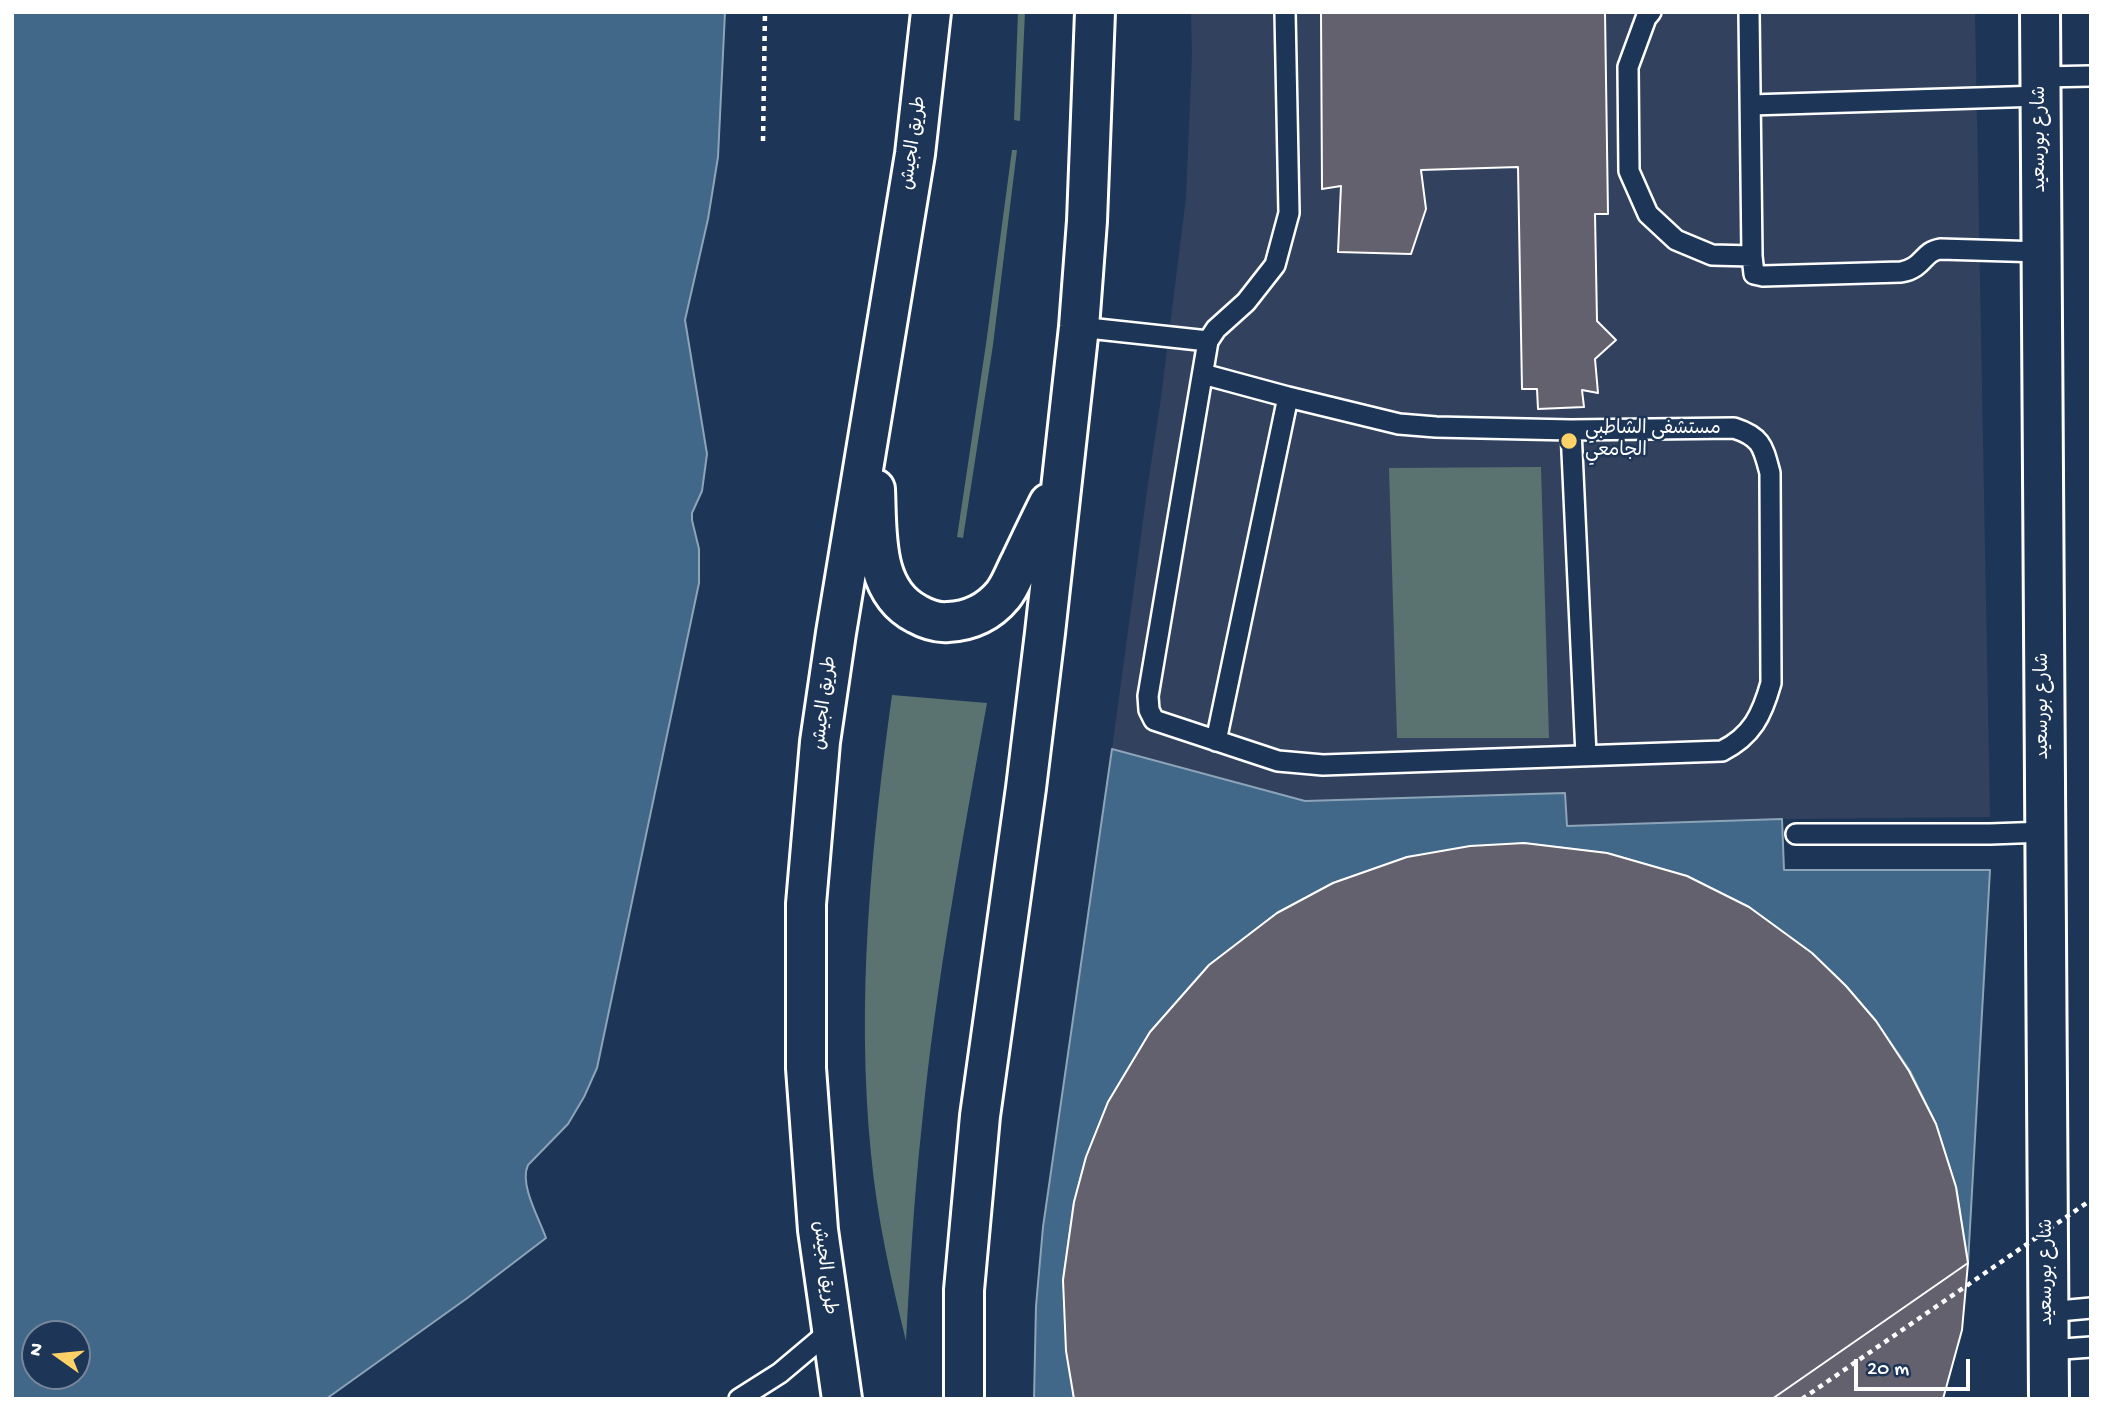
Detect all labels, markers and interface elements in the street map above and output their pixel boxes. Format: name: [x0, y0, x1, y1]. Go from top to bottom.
street label: شارع بورسعيد: [2030, 85, 2052, 193]
street label: طريق الجيش: [897, 95, 933, 191]
place label: مستشفى الشاطبي الجامعي: [1585, 419, 1721, 463]
marker: مستشفى الشاطبي الجامعي: [1559, 431, 1579, 451]
street label: شارع بورسعيد: [2033, 652, 2055, 760]
street label: طريق الجيش: [809, 655, 843, 751]
street label: شارع بورسعيد: [2037, 1218, 2059, 1326]
street label: طريق الجيش: [806, 1220, 840, 1316]
north arrow: [21, 1320, 91, 1390]
text: N: [24, 1341, 50, 1359]
scale bar: [1858, 1344, 1974, 1388]
text: 20 m: [1867, 1358, 1909, 1383]

